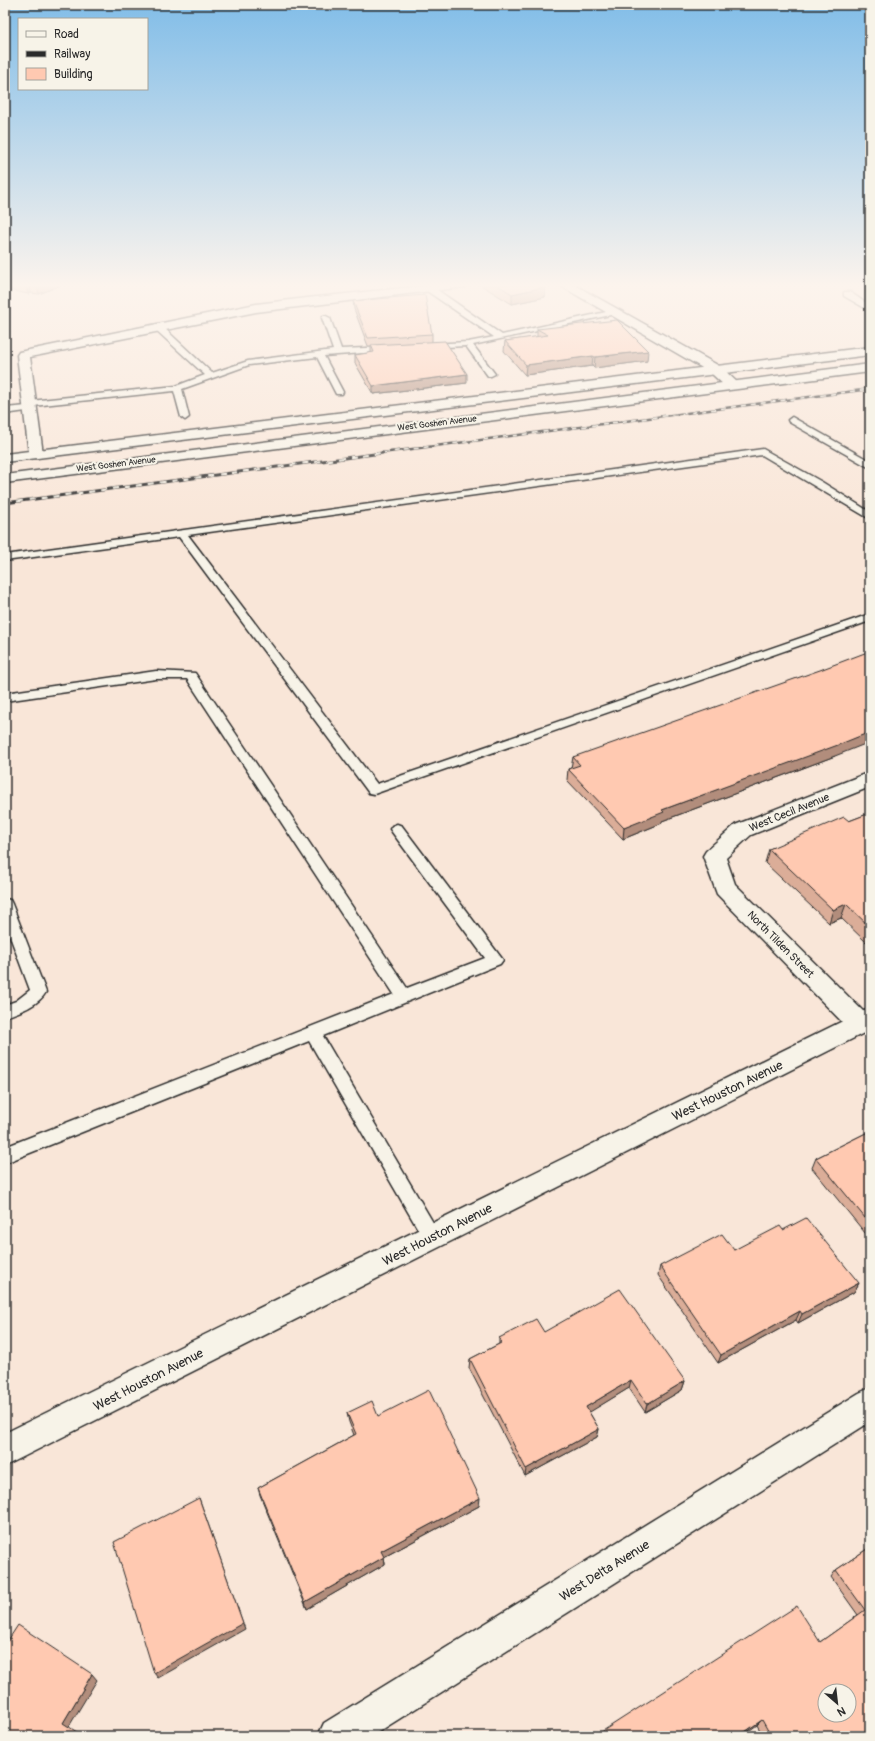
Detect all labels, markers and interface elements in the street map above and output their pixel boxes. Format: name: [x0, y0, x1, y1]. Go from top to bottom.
legend: [18, 18, 148, 90]
text: Road: [54, 27, 79, 42]
text: Railway: [54, 47, 90, 62]
text: Building: [54, 67, 93, 82]
street label: West Goshen Avenue: [397, 413, 478, 434]
street label: West Goshen Avenue: [76, 454, 157, 475]
street label: West Cecil Avenue: [747, 790, 832, 834]
street label: North Tilden Street: [745, 908, 817, 981]
street label: West Houston Avenue: [669, 1057, 786, 1125]
street label: West Houston Avenue: [380, 1200, 496, 1270]
street label: West Houston Avenue: [91, 1345, 207, 1415]
street label: West Delta Avenue: [557, 1536, 653, 1605]
north arrow: [817, 1683, 857, 1723]
text: N: [835, 1704, 848, 1719]

